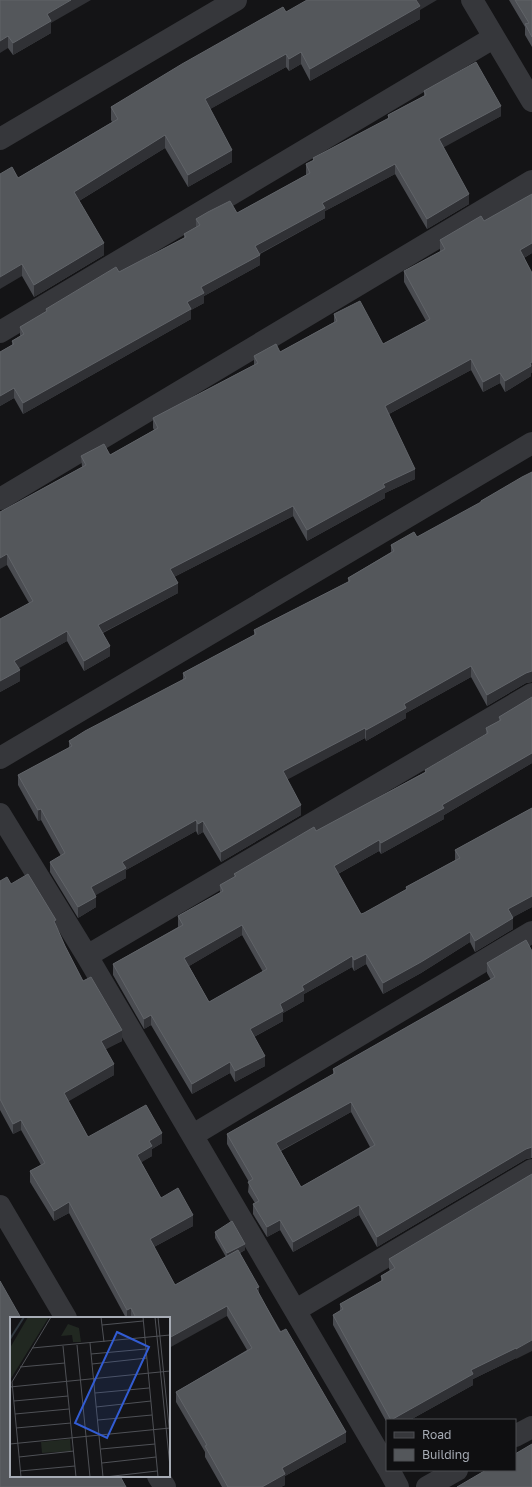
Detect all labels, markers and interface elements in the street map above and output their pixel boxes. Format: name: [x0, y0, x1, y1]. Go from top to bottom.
inset map: [10, 1317, 170, 1477]
legend: [386, 1419, 516, 1471]
text: Road: [422, 1427, 451, 1442]
text: Building: [422, 1447, 470, 1462]

